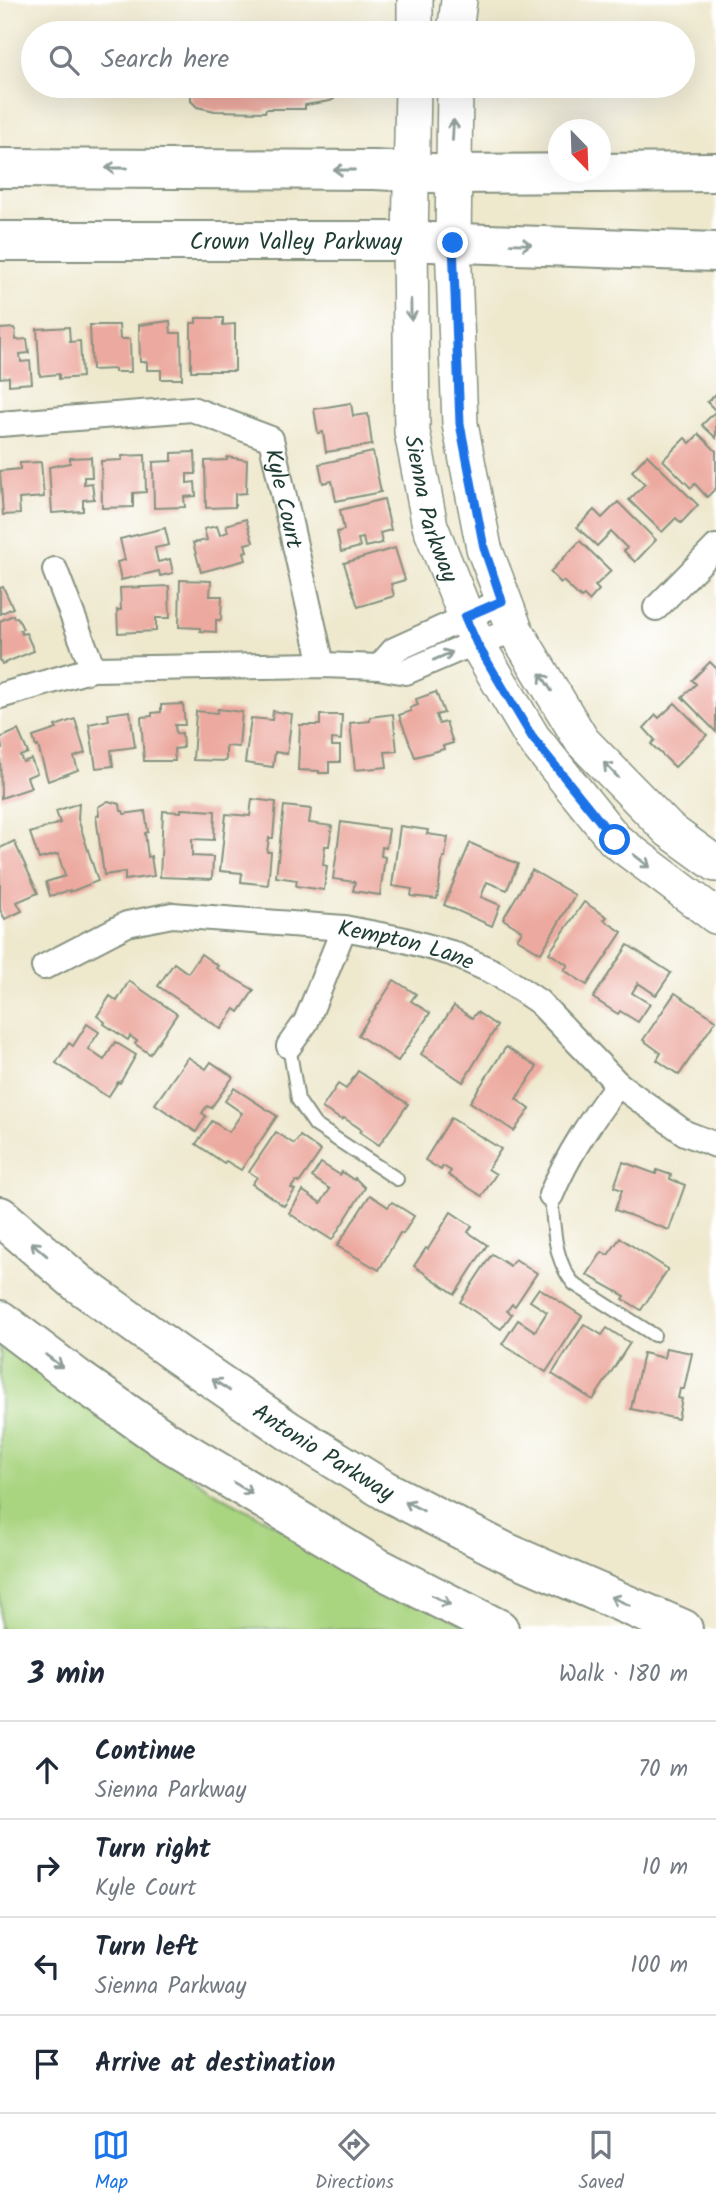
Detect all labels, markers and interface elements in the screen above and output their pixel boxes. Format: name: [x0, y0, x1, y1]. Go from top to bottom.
search box: [21, 21, 695, 98]
text: Search here: [101, 39, 229, 81]
icon: search: [45, 41, 83, 79]
one-way arrow: [447, 119, 460, 142]
north arrow: [548, 119, 611, 182]
one-way arrow: [105, 161, 128, 175]
one-way arrow: [332, 163, 355, 177]
street label: Crown Valley Parkway: [190, 225, 402, 261]
route end: [437, 227, 468, 258]
one-way arrow: [509, 238, 532, 251]
one-way arrow: [404, 298, 418, 321]
street label: Sienna Parkway: [393, 432, 467, 588]
street label: Kyle Court: [254, 445, 311, 553]
one-way arrow: [432, 649, 454, 662]
one-way arrow: [539, 673, 553, 693]
one-way arrow: [602, 762, 619, 779]
route start: [599, 824, 630, 855]
one-way arrow: [632, 853, 651, 868]
street label: Kempton Lane: [334, 911, 480, 981]
one-way arrow: [30, 1241, 48, 1257]
one-way arrow: [45, 1354, 63, 1369]
one-way arrow: [212, 1378, 232, 1392]
street label: Antonio Parkway: [244, 1395, 400, 1512]
one-way arrow: [233, 1481, 253, 1495]
one-way arrow: [404, 1498, 425, 1512]
one-way arrow: [430, 1593, 451, 1607]
one-way arrow: [610, 1594, 632, 1607]
text: 3 min: [28, 1651, 105, 1699]
text: Walk · 180 m: [559, 1657, 688, 1693]
text: Continue: [95, 1731, 196, 1773]
icon: ahead: [28, 1751, 66, 1789]
text: 70 m: [638, 1752, 688, 1788]
text: Sienna Parkway: [95, 1773, 246, 1809]
text: Turn right: [95, 1829, 211, 1871]
icon: right: [28, 1849, 66, 1887]
text: 10 m: [642, 1850, 688, 1886]
text: Kyle Court: [95, 1871, 196, 1907]
text: Turn left: [95, 1927, 198, 1969]
icon: left: [28, 1947, 66, 1985]
text: 100 m: [630, 1948, 688, 1984]
text: Sienna Parkway: [95, 1969, 246, 2005]
text: Arrive at destination: [95, 2043, 335, 2085]
icon: arrive: [28, 2045, 66, 2083]
tab: Map: [92, 2126, 130, 2198]
tab: Directions: [315, 2126, 394, 2198]
tab: Saved: [579, 2126, 624, 2198]

